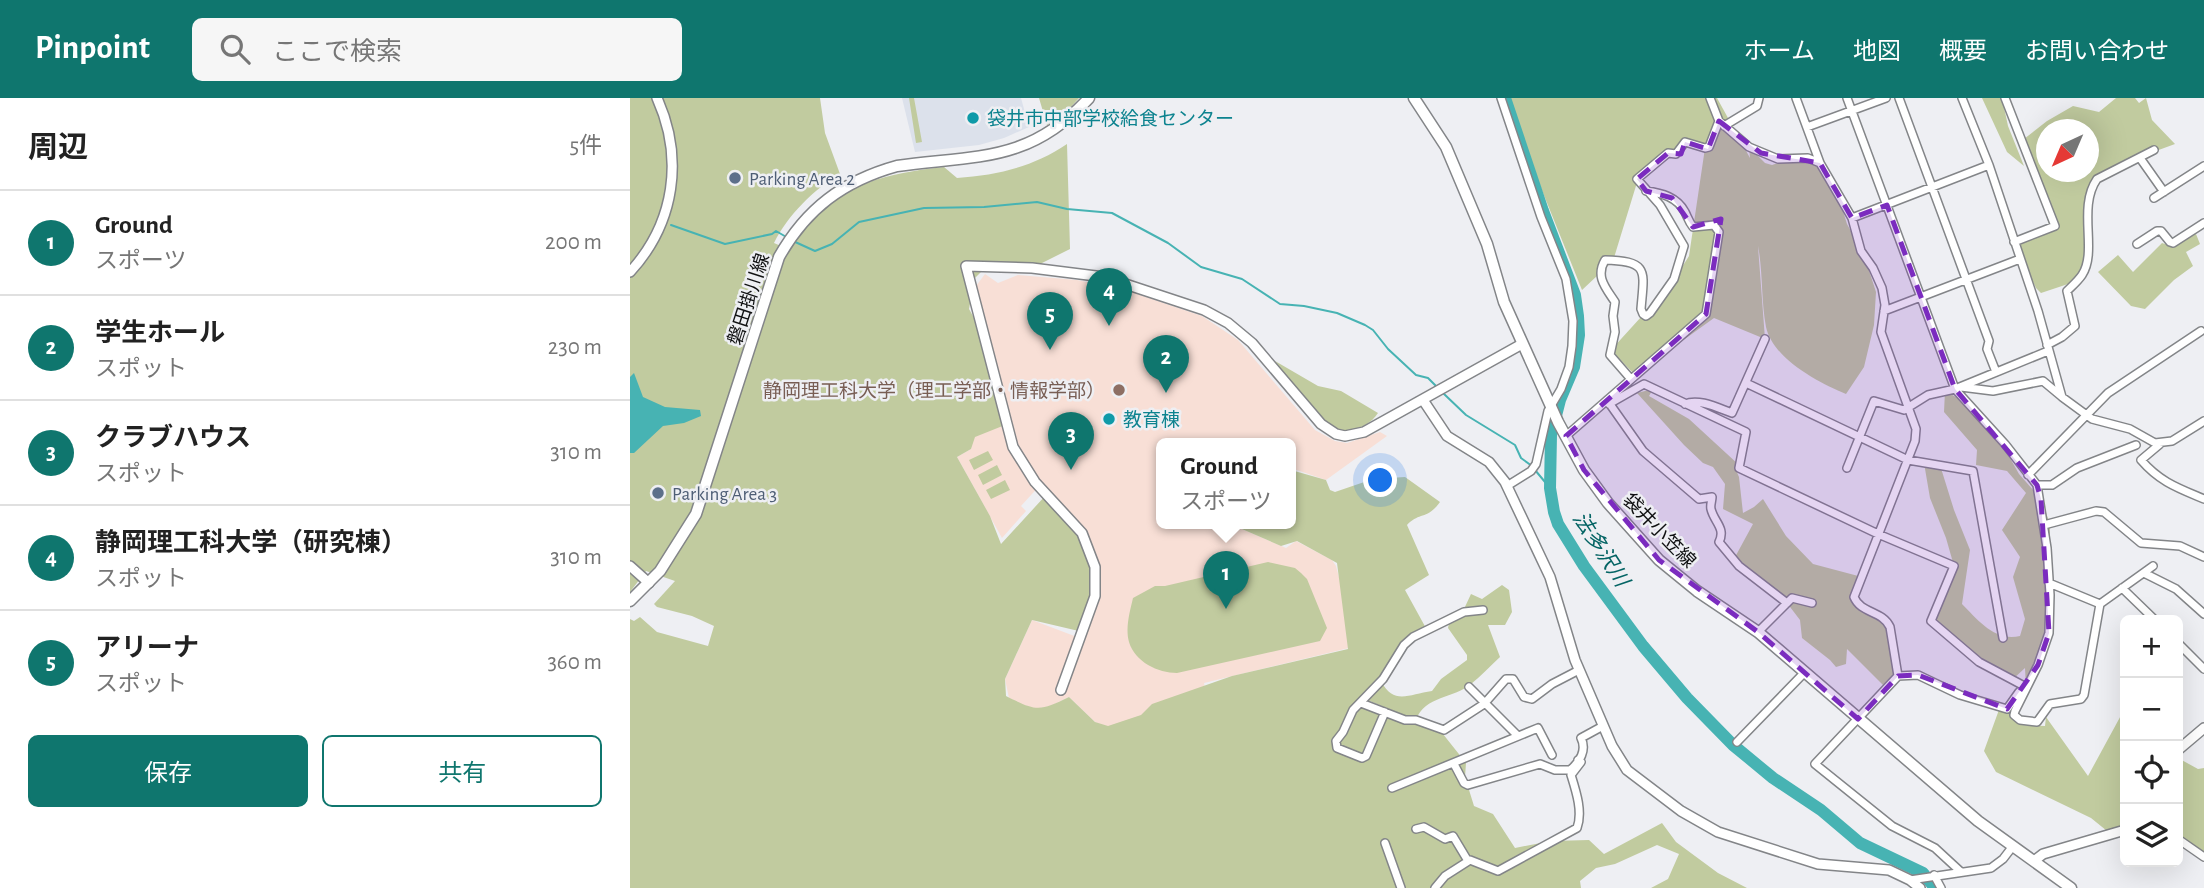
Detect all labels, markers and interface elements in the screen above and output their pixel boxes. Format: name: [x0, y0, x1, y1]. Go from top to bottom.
search box: [192, 18, 682, 81]
icon: search: [216, 30, 254, 68]
text: Pinpoint: [35, 32, 150, 65]
text: ここで検索: [272, 39, 402, 65]
text: ホーム: [1744, 40, 1815, 64]
text: 地図: [1853, 40, 1901, 64]
text: 概要: [1939, 40, 1987, 64]
text: お問い合わせ: [2025, 40, 2169, 64]
place label: 袋井市中部学校給食センター: [987, 108, 1234, 129]
marker: 袋井市中部学校給食センター: [965, 110, 981, 126]
north arrow: [2036, 119, 2099, 182]
text: 周辺: [28, 133, 88, 163]
text: 5件: [569, 135, 602, 158]
marker: Parking Area 2: [727, 170, 743, 186]
place label: Parking Area 2: [749, 170, 855, 189]
text: Ground: [95, 212, 173, 238]
text: 1: [47, 231, 55, 254]
text: 200 m: [545, 231, 602, 254]
text: スポーツ: [95, 250, 187, 273]
street label: 磐田掛川線: [724, 251, 773, 348]
pin: 4: [1086, 268, 1132, 326]
pin: 5: [1027, 292, 1073, 350]
text: 学生ホール: [95, 320, 225, 346]
pin: 2: [1143, 335, 1189, 393]
text: 2: [46, 336, 56, 359]
text: 230 m: [548, 336, 602, 359]
text: スポット: [95, 358, 187, 381]
place label: 静岡理工科大学（理工学部・情報学部）: [763, 380, 1105, 401]
marker: 静岡理工科大学（理工学部・情報学部）: [1111, 382, 1127, 398]
place label: 教育棟: [1123, 409, 1180, 430]
marker: 教育棟: [1101, 411, 1117, 427]
pin: 3: [1048, 412, 1094, 470]
text: クラブハウス: [95, 425, 251, 451]
popup: [1156, 438, 1296, 529]
text: 3: [46, 441, 56, 464]
text: 310 m: [550, 441, 602, 464]
text: Ground: [1180, 453, 1258, 479]
text: スポット: [95, 463, 187, 486]
your location: [1363, 463, 1397, 497]
marker: Parking Area 3: [650, 485, 666, 501]
place label: Parking Area 3: [672, 485, 777, 504]
street label: 袋井小笠線: [1619, 489, 1700, 572]
text: スポーツ: [1180, 491, 1272, 514]
water label: 法多沢川: [1569, 508, 1634, 592]
text: 静岡理工科大学（研究棟）: [95, 530, 407, 556]
text: 4: [45, 546, 57, 569]
text: 310 m: [550, 546, 602, 569]
pin: 1: [1203, 551, 1249, 609]
text: スポット: [95, 568, 187, 591]
map controls: [2120, 615, 2183, 867]
button: +: [2120, 615, 2183, 678]
text: アリーナ: [95, 635, 199, 661]
text: 5: [46, 651, 56, 674]
text: 360 m: [547, 651, 602, 674]
text: スポット: [95, 673, 187, 696]
button: −: [2120, 678, 2183, 741]
button: 保存: [28, 735, 308, 807]
button: 共有: [322, 735, 602, 807]
button: locate: [2120, 741, 2183, 804]
button: layers: [2120, 804, 2183, 867]

